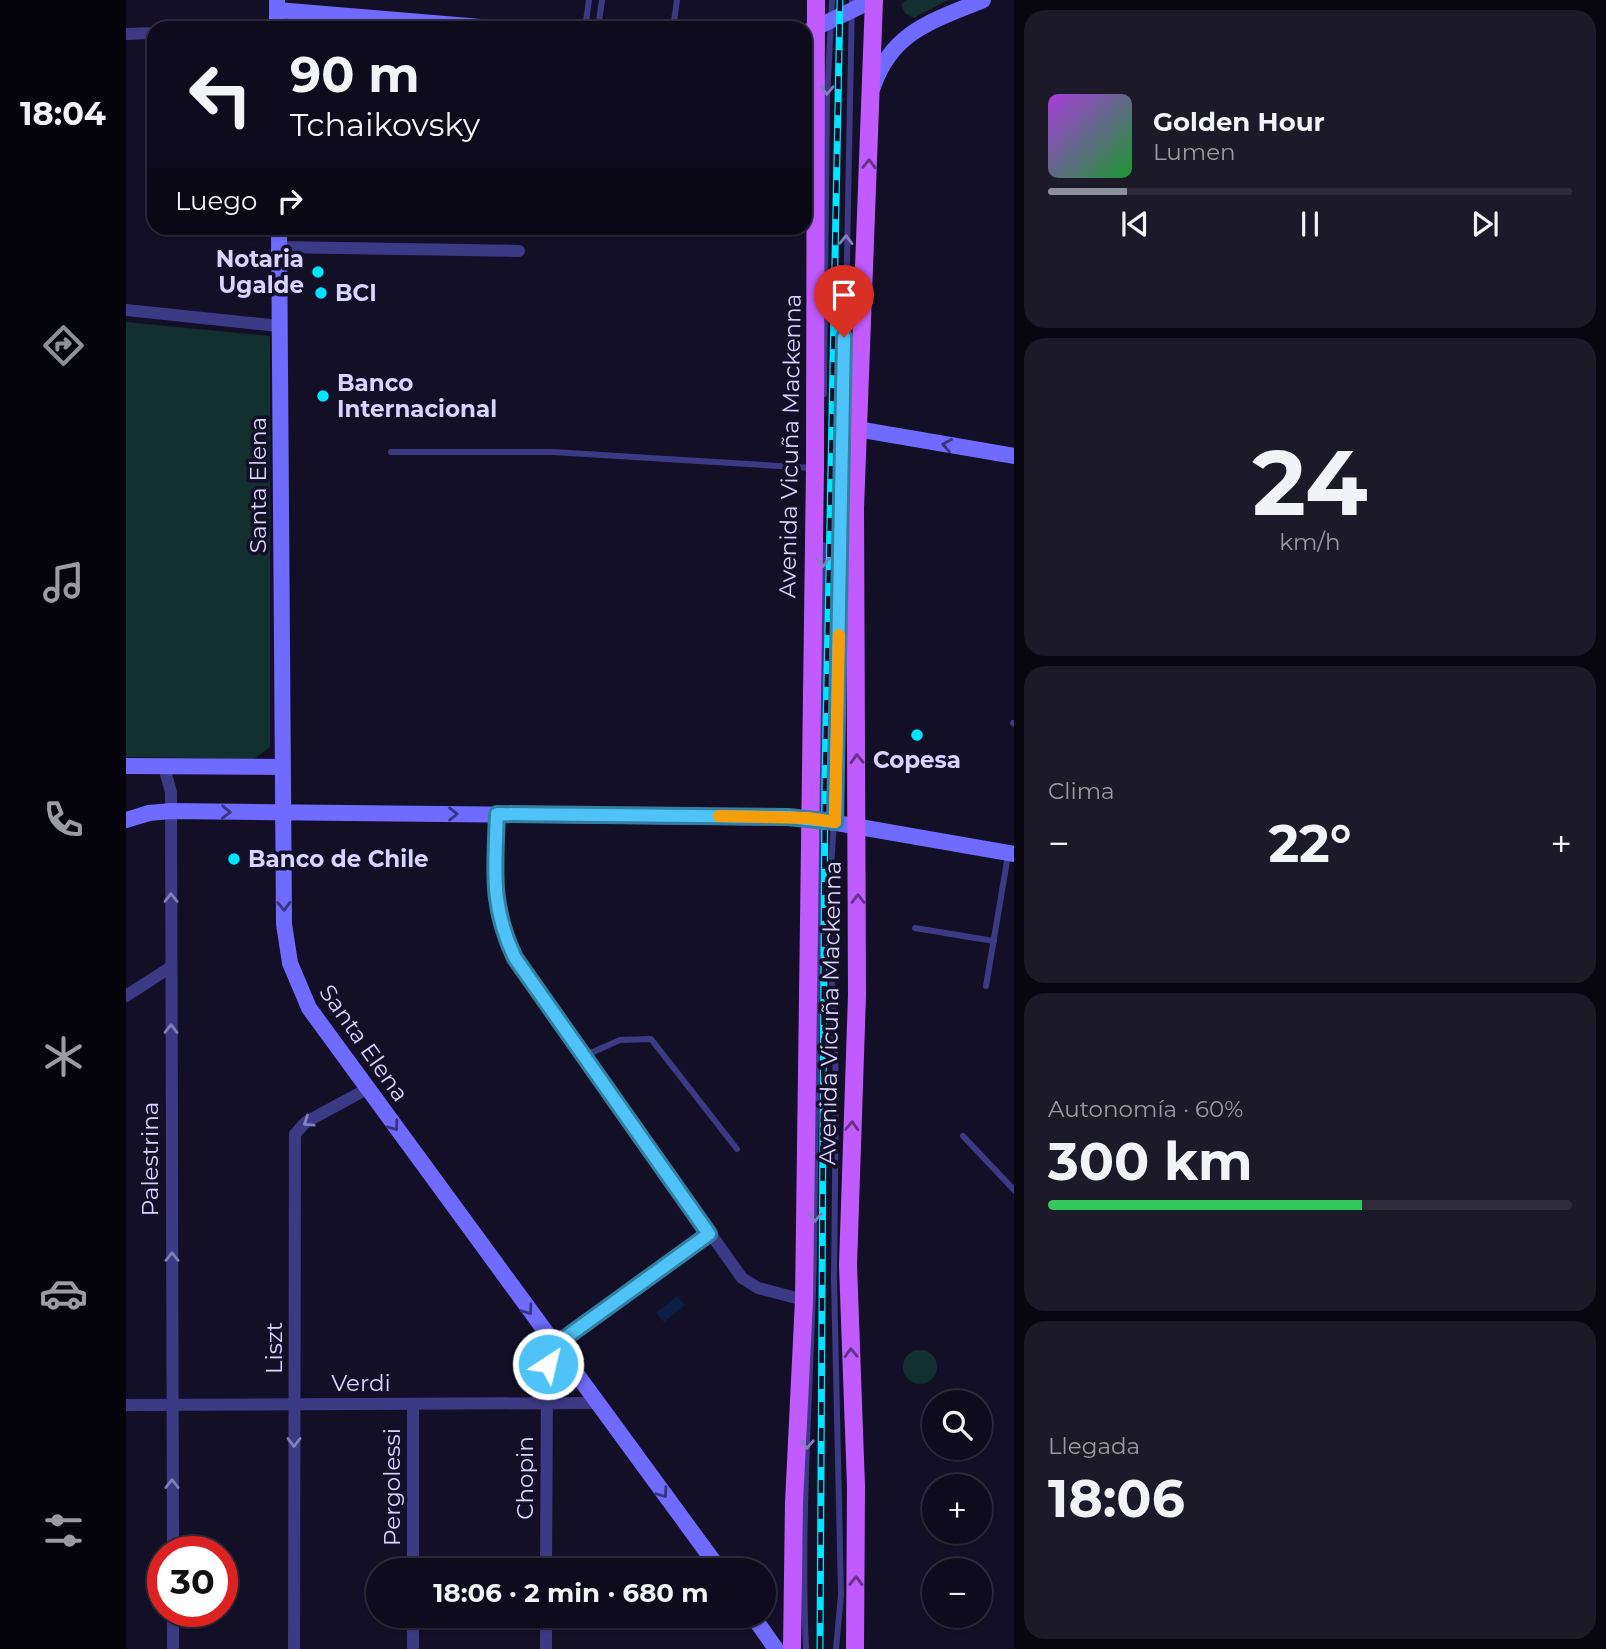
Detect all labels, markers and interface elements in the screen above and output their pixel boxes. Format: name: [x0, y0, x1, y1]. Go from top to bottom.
text: 90 m: [290, 45, 420, 104]
icon: left: [175, 49, 266, 140]
one-way arrow: [820, 85, 835, 96]
text: 18:04: [20, 94, 106, 133]
text: Tchaikovsky: [290, 105, 480, 144]
text: Golden Hour: [1153, 106, 1325, 138]
text: Lumen: [1153, 138, 1236, 166]
one-way arrow: [862, 158, 877, 169]
icon: right: [271, 182, 309, 220]
text: Luego: [175, 185, 257, 217]
icon: previous: [1116, 205, 1154, 243]
icon: pause: [1291, 205, 1329, 243]
icon: next: [1466, 205, 1504, 243]
one-way arrow: [838, 234, 854, 244]
place label: Notaria Ugalde: [216, 245, 304, 299]
marker: Notaria Ugalde: [310, 264, 326, 280]
pin: [814, 265, 874, 337]
icon: arrive: [825, 276, 863, 314]
place label: BCI: [335, 279, 377, 307]
marker: BCI: [313, 285, 329, 301]
street label: Avenida Vicuña Mackenna: [773, 294, 807, 598]
icon: directions: [39, 321, 88, 370]
place label: Banco Internacional: [337, 369, 497, 423]
marker: Banco Internacional: [315, 388, 331, 404]
street label: Santa Elena: [244, 417, 272, 553]
text: 24: [1252, 427, 1368, 538]
one-way arrow: [941, 438, 953, 453]
text: km/h: [1279, 528, 1341, 556]
icon: music: [39, 558, 88, 607]
one-way arrow: [815, 558, 831, 568]
marker: Copesa: [909, 727, 925, 743]
place label: Copesa: [873, 746, 961, 774]
one-way arrow: [849, 753, 865, 764]
text: Clima: [1048, 777, 1115, 805]
icon: phone: [39, 795, 88, 844]
one-way arrow: [221, 804, 231, 820]
one-way arrow: [448, 806, 459, 822]
text: 22°: [1268, 812, 1352, 875]
text: −: [1048, 820, 1070, 867]
text: +: [1550, 820, 1572, 867]
place label: Banco de Chile: [248, 845, 429, 873]
marker: Banco de Chile: [226, 851, 242, 867]
street label: Avenida Vicuña Mackenna: [813, 861, 847, 1165]
one-way arrow: [163, 893, 179, 903]
one-way arrow: [850, 893, 866, 903]
one-way arrow: [276, 901, 292, 911]
street label: Santa Elena: [313, 979, 415, 1107]
one-way arrow: [163, 1023, 179, 1034]
icon: climate: [39, 1032, 88, 1081]
text: Autonomía · 60%: [1048, 1095, 1243, 1123]
street label: Palestrina: [136, 1102, 164, 1216]
one-way arrow: [303, 1114, 316, 1127]
one-way arrow: [386, 1118, 398, 1131]
one-way arrow: [845, 1120, 860, 1131]
text: 300 km: [1048, 1130, 1253, 1193]
one-way arrow: [807, 1212, 822, 1223]
one-way arrow: [164, 1251, 179, 1262]
icon: car: [39, 1269, 88, 1318]
one-way arrow: [520, 1302, 532, 1315]
street label: Liszt: [260, 1322, 288, 1374]
position arrow: [511, 1327, 585, 1401]
one-way arrow: [843, 1348, 858, 1359]
street label: Verdi: [331, 1369, 391, 1397]
map controls: [922, 1390, 992, 1628]
button: search: [922, 1390, 992, 1460]
street label: Pergolessi: [378, 1428, 406, 1546]
text: Llegada: [1048, 1432, 1140, 1460]
street label: Chopin: [511, 1436, 539, 1520]
one-way arrow: [286, 1437, 302, 1447]
one-way arrow: [800, 1439, 815, 1450]
text: 18:06: [1048, 1467, 1185, 1530]
button: +: [922, 1474, 992, 1544]
one-way arrow: [164, 1478, 180, 1489]
one-way arrow: [655, 1485, 667, 1498]
icon: filters: [39, 1506, 88, 1555]
speed limit sign: 30: [147, 1536, 238, 1627]
button: −: [922, 1558, 992, 1628]
one-way arrow: [848, 1575, 864, 1586]
text: 18:06 · 2 min · 680 m: [433, 1577, 709, 1609]

